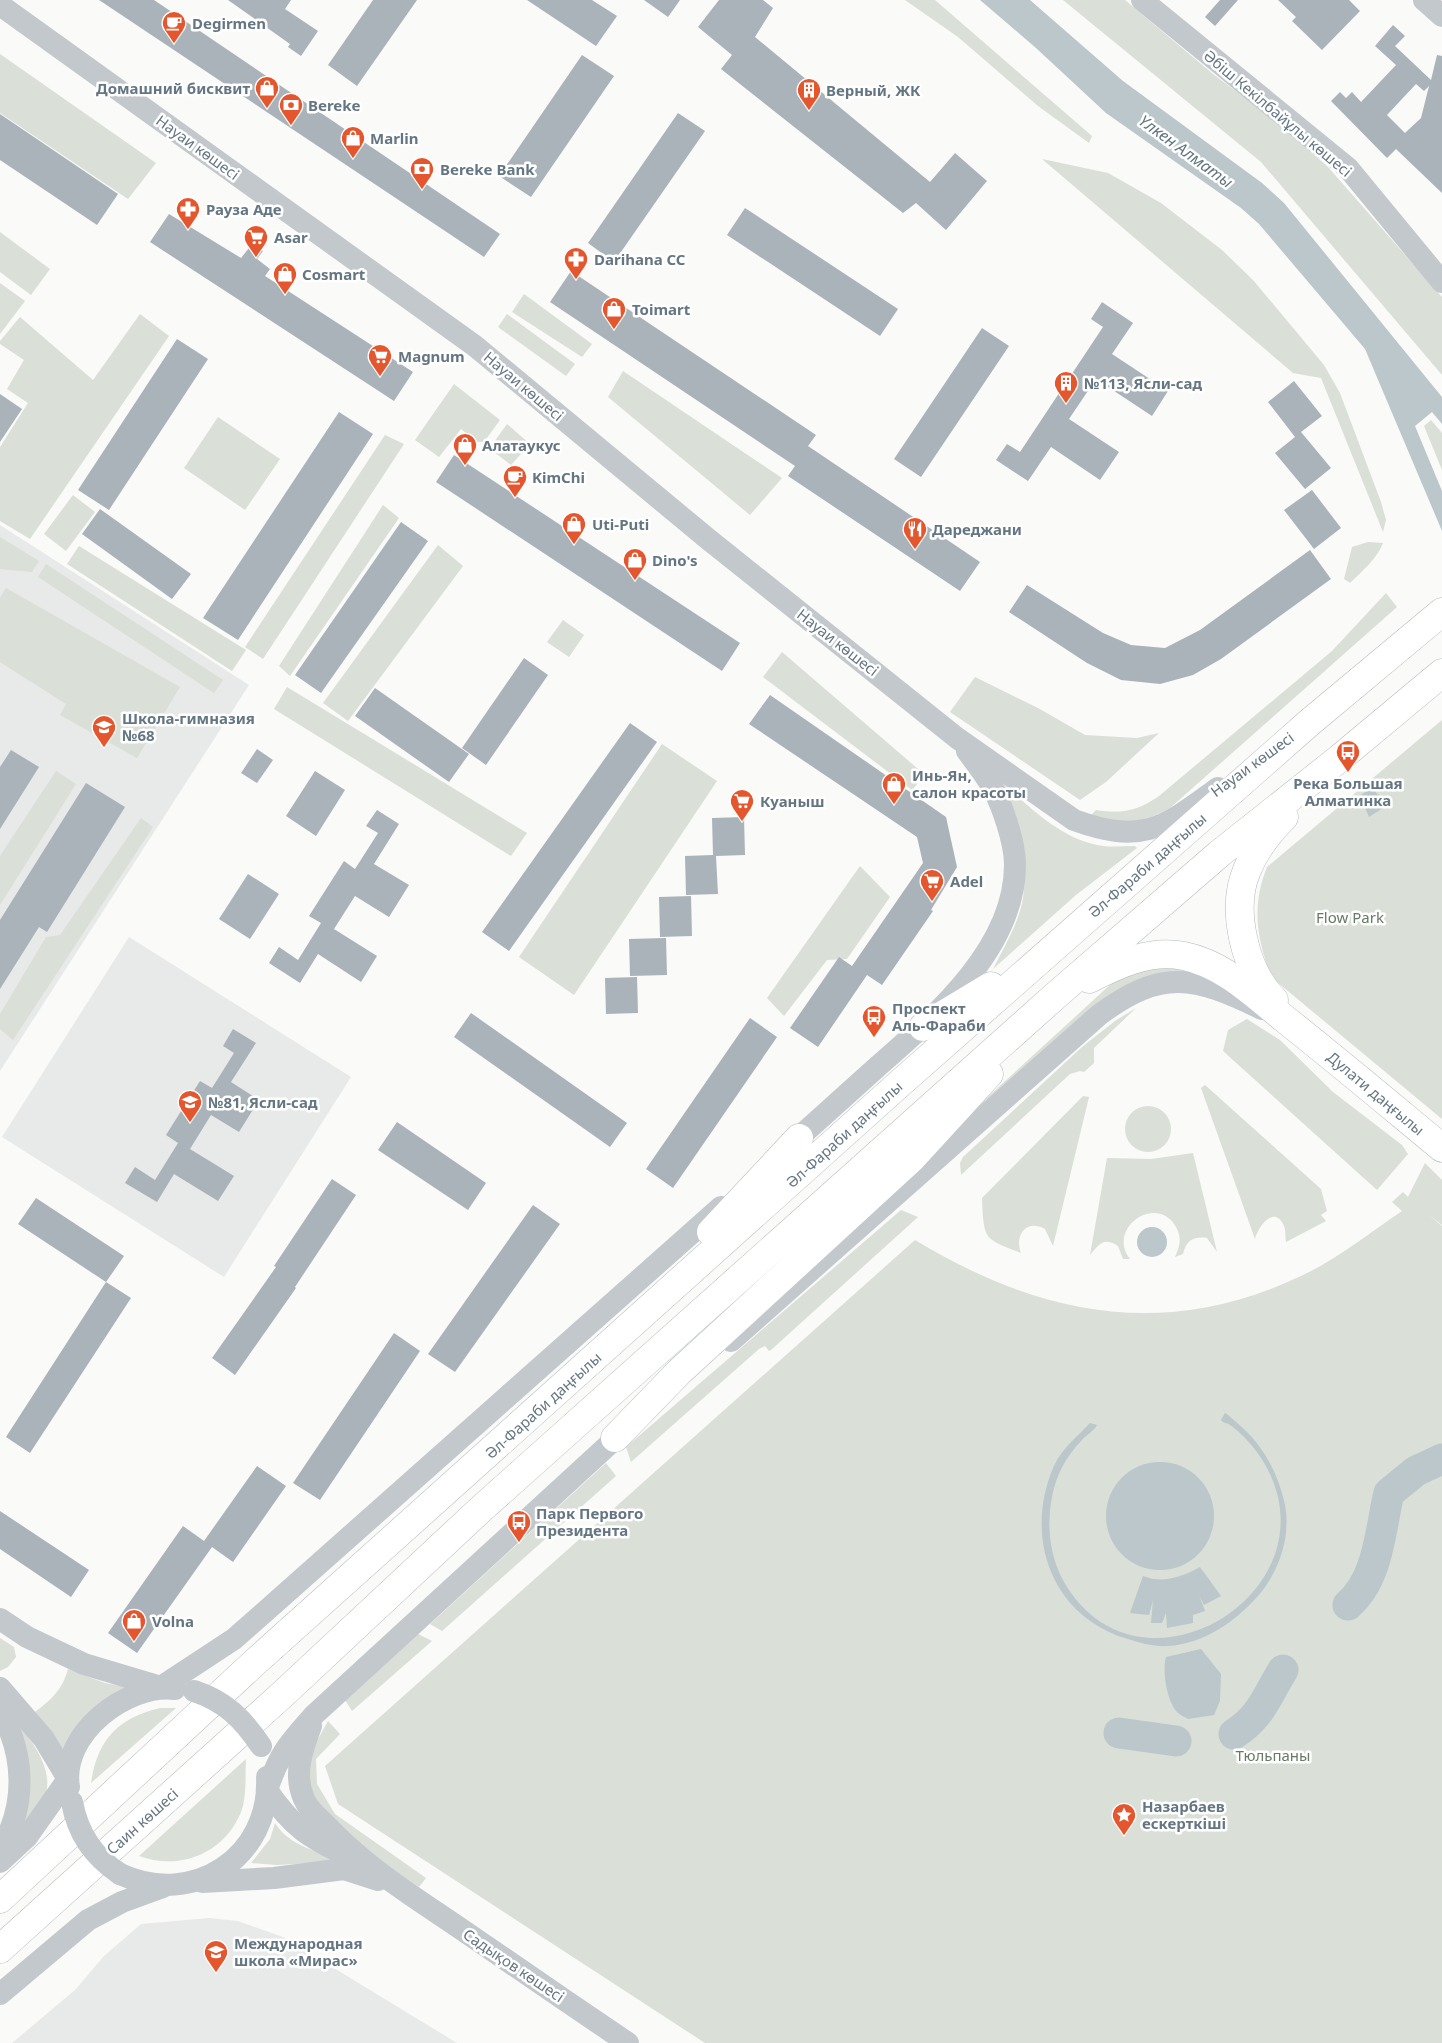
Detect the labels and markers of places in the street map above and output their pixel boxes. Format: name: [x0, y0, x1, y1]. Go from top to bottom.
cafe icon: Degirmen: [161, 10, 187, 44]
place label: Degirmen: [192, 13, 266, 33]
shop icon: Домашний бисквит: [254, 75, 280, 109]
building icon: Верный, ЖК: [796, 77, 822, 111]
place label: Домашний бисквит: [96, 78, 250, 98]
place label: Верный, ЖК: [826, 80, 921, 100]
bank icon: Bereke: [278, 92, 304, 126]
place label: Bereke: [308, 95, 361, 115]
shop icon: Marlin: [340, 125, 366, 159]
place label: Marlin: [370, 128, 419, 148]
bank icon: Bereke Bank: [409, 156, 435, 190]
place label: Bereke Bank: [440, 159, 535, 179]
pharmacy icon: Рауза Аде: [175, 196, 201, 230]
place label: Рауза Аде: [206, 199, 282, 219]
supermarket icon: Asar: [243, 224, 269, 258]
place label: Asar: [274, 227, 308, 247]
pharmacy icon: Darihana CC: [563, 246, 589, 280]
place label: Darihana CC: [594, 249, 686, 269]
shop icon: Cosmart: [272, 261, 298, 295]
place label: Cosmart: [302, 264, 366, 284]
shop icon: Toimart: [601, 296, 627, 330]
place label: Toimart: [632, 299, 691, 319]
supermarket icon: Magnum: [367, 343, 393, 377]
place label: Magnum: [398, 346, 465, 366]
building icon: №113, Ясли-сад: [1053, 370, 1079, 404]
place label: №113, Ясли-сад: [1084, 373, 1202, 393]
shop icon: Алатаукус: [452, 432, 478, 466]
place label: Алатаукус: [482, 435, 561, 455]
cafe icon: KimChi: [502, 464, 528, 498]
place label: KimChi: [532, 467, 585, 487]
shop icon: Uti-Puti: [561, 511, 587, 545]
place label: Uti-Puti: [592, 514, 649, 534]
restaurant icon: Дареджани: [902, 516, 928, 550]
place label: Дареджани: [932, 519, 1022, 539]
shop icon: Dino's: [622, 547, 648, 581]
place label: Dino's: [652, 550, 698, 570]
place label: Школа-гимназия №68: [122, 708, 255, 745]
school or university icon: Школа-гимназия №68: [91, 714, 117, 748]
bus stop icon: Река Большая Алматинка: [1335, 739, 1361, 773]
place label: Инь-Ян, салон красоты: [912, 765, 1026, 802]
shop icon: Инь-Ян, салон красоты: [881, 771, 907, 805]
place label: Река Большая Алматинка: [1293, 773, 1403, 810]
supermarket icon: Куаныш: [729, 788, 755, 822]
place label: Куаныш: [760, 791, 825, 811]
supermarket icon: Adel: [919, 868, 945, 902]
place label: Adel: [950, 871, 983, 891]
place label: Проспект Аль-Фараби: [892, 998, 986, 1035]
bus stop icon: Проспект Аль-Фараби: [861, 1004, 887, 1038]
school or university icon: №81, Ясли-сад: [177, 1089, 203, 1123]
place label: №81, Ясли-сад: [208, 1092, 318, 1112]
place label: Парк Первого Президента: [536, 1503, 643, 1540]
bus stop icon: Парк Первого Президента: [506, 1509, 532, 1543]
shop icon: Volna: [121, 1608, 147, 1642]
place label: Volna: [152, 1611, 194, 1631]
place label: Назарбаев ескерткіші: [1142, 1796, 1226, 1833]
place icon: Назарбаев ескерткіші: [1111, 1802, 1137, 1836]
place label: Международная школа «Мирас»: [234, 1933, 363, 1970]
school or university icon: Международная школа «Мирас»: [203, 1939, 229, 1973]

